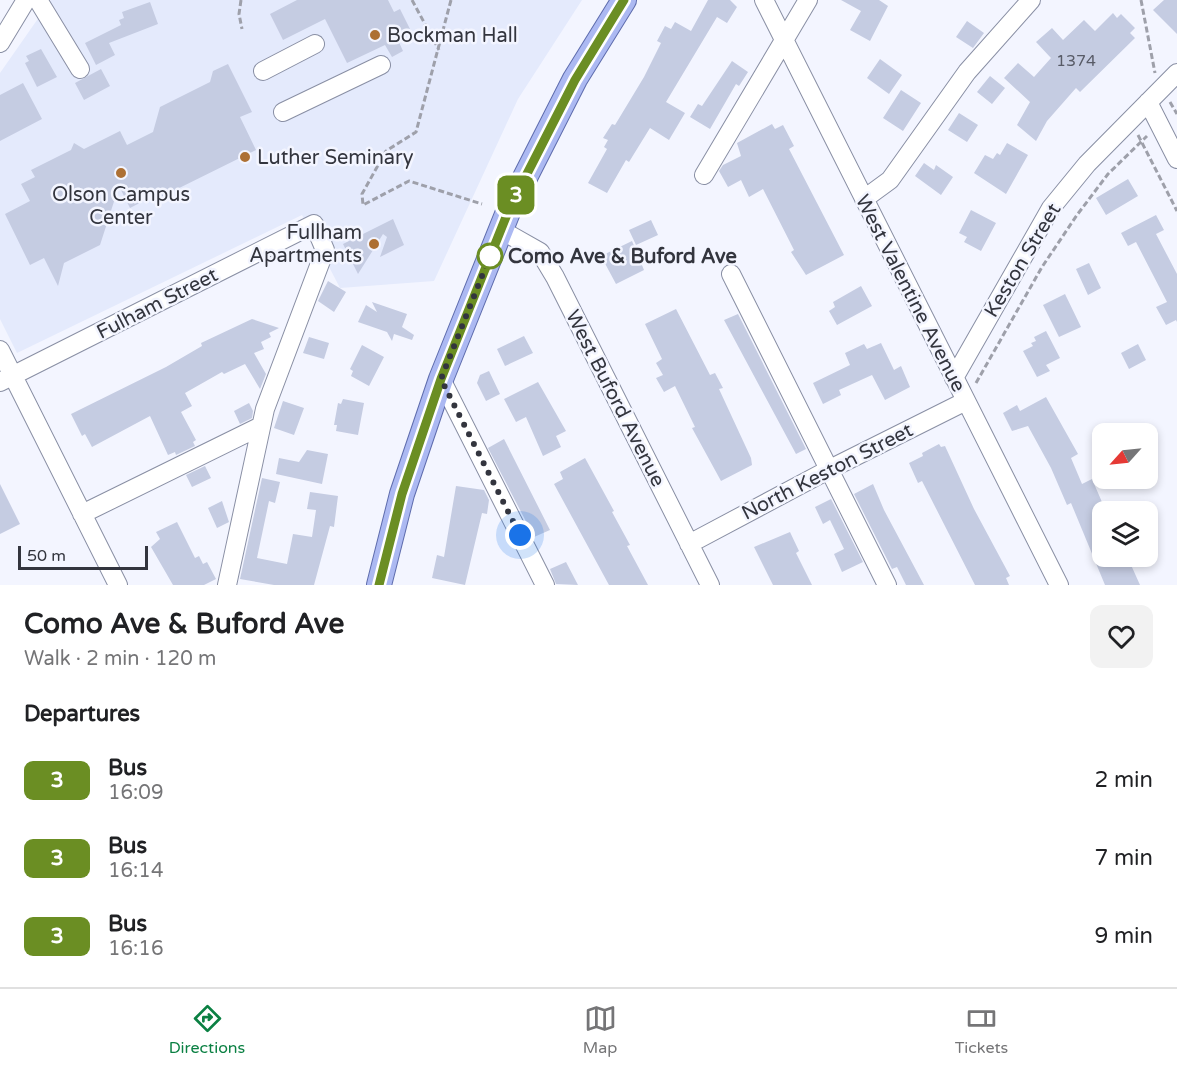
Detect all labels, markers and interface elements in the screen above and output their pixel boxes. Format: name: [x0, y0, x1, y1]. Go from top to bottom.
place label: Bockman Hall: [387, 24, 518, 48]
marker: Bockman Hall: [368, 28, 382, 42]
house number: 1374: [1056, 51, 1096, 71]
place label: Luther Seminary: [257, 146, 414, 170]
marker: Luther Seminary: [238, 150, 252, 164]
marker: Olson Campus Center: [114, 166, 128, 180]
line badge: 3: [496, 176, 536, 214]
place label: Olson Campus Center: [52, 183, 190, 230]
text: 3: [509, 183, 523, 208]
street label: West Valentine Avenue: [850, 191, 970, 396]
street label: Keston Street: [979, 199, 1066, 322]
place label: Fullham Apartments: [249, 221, 362, 268]
marker: Fullham Apartments: [367, 237, 381, 251]
marker: Como Ave & Buford Ave: [477, 243, 503, 269]
place label: Como Ave & Buford Ave: [508, 245, 737, 269]
street label: Fulham Street: [93, 263, 222, 345]
street label: West Buford Avenue: [560, 306, 670, 491]
street label: North Keston Street: [738, 418, 917, 525]
north arrow: [1092, 423, 1158, 489]
map controls: [1092, 423, 1158, 567]
button: layers: [1092, 501, 1158, 567]
your location: [505, 520, 535, 550]
scale bar: [18, 543, 148, 570]
text: 50 m: [27, 546, 66, 566]
button: heart: [1090, 605, 1153, 668]
text: Como Ave & Buford Ave: [24, 607, 344, 641]
text: Walk · 2 min · 120 m: [24, 647, 216, 671]
text: Departures: [24, 701, 140, 727]
text: Bus: [108, 755, 147, 781]
text: 2 min: [1094, 767, 1153, 793]
text: 3: [50, 768, 64, 793]
text: 16:09: [108, 781, 163, 805]
text: Bus: [108, 833, 147, 859]
text: 7 min: [1094, 845, 1153, 871]
text: 3: [50, 846, 64, 871]
text: 16:14: [108, 859, 163, 883]
text: Bus: [108, 911, 147, 937]
text: 9 min: [1094, 923, 1153, 949]
text: 3: [50, 924, 64, 949]
text: 16:16: [108, 937, 163, 961]
tab: Directions: [169, 1002, 245, 1058]
tab: Map: [583, 1002, 617, 1058]
tab: Tickets: [955, 1002, 1008, 1058]

